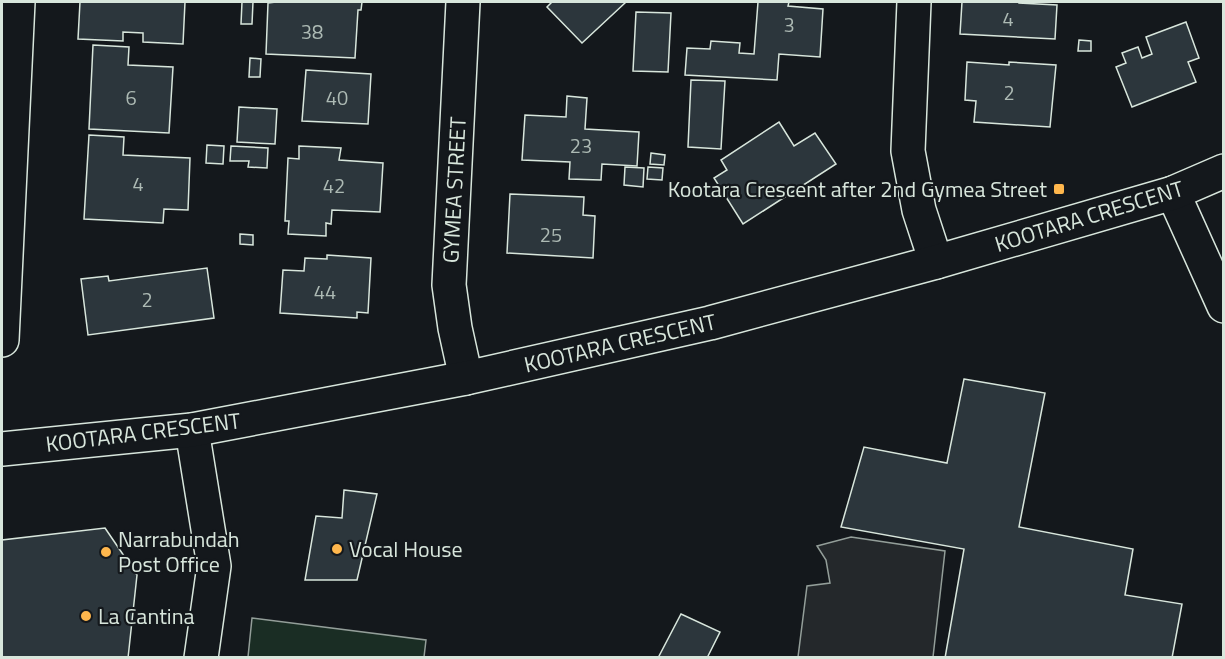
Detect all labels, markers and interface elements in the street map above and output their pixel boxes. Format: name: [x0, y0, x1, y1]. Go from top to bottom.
house number: 4: [1002, 3, 1014, 34]
house number: 3: [783, 9, 795, 40]
house number: 38: [301, 16, 323, 47]
house number: 2: [1003, 77, 1015, 108]
house number: 6: [125, 82, 137, 113]
house number: 40: [326, 82, 348, 113]
street label: GYMEA STREET: [433, 116, 475, 264]
house number: 23: [570, 130, 592, 161]
house number: 4: [132, 168, 144, 199]
house number: 42: [323, 170, 345, 201]
street label: KOOTARA CRESCENT: [990, 171, 1188, 261]
place label: Kootara Crescent after 2nd Gymea Street: [668, 172, 1047, 206]
marker: Kootara Crescent after 2nd Gymea Street: [1052, 182, 1066, 196]
house number: 25: [540, 219, 562, 250]
house number: 44: [314, 276, 336, 307]
house number: 2: [141, 284, 153, 315]
street label: KOOTARA CRESCENT: [521, 304, 720, 382]
street label: KOOTARA CRESCENT: [44, 403, 243, 461]
place label: Narrabundah Post Office: [118, 522, 240, 581]
place label: Vocal House: [349, 532, 463, 566]
marker: Vocal House: [330, 542, 344, 556]
marker: Narrabundah Post Office: [99, 545, 113, 559]
place label: La Cantina: [98, 599, 195, 633]
marker: La Cantina: [79, 609, 93, 623]

